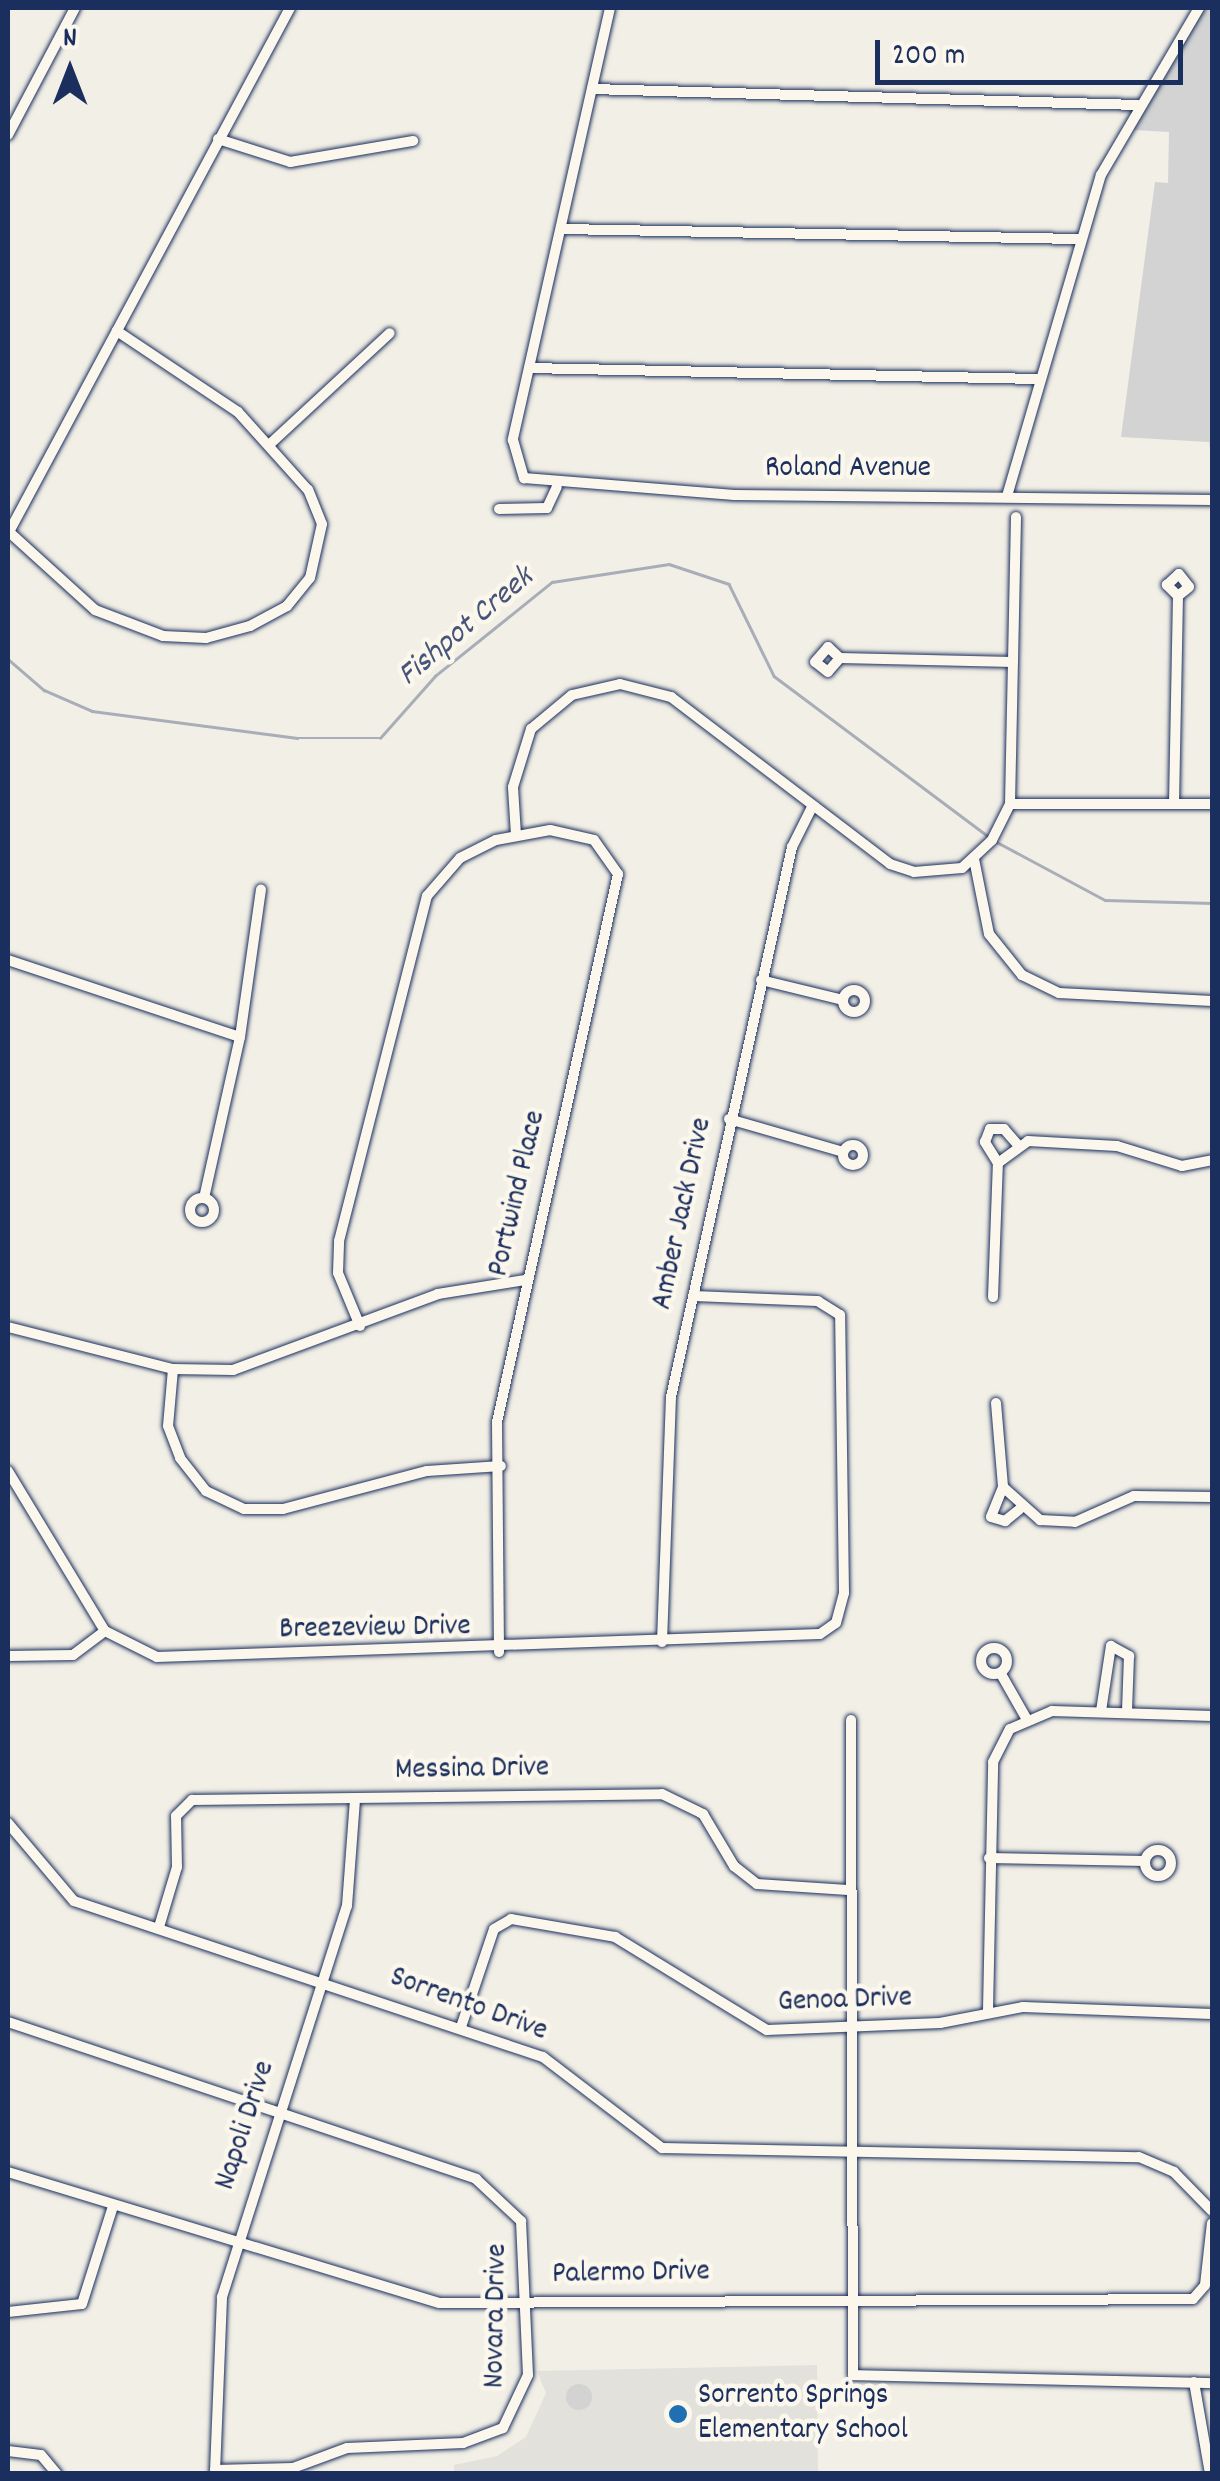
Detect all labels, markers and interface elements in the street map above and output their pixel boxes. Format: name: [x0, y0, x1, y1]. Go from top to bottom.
north arrow: [20, 20, 120, 120]
text: N: [63, 20, 77, 60]
scale bar: [880, 20, 1188, 82]
text: 200 m: [892, 36, 965, 79]
street label: Roland Avenue: [765, 452, 931, 488]
water label: Fishpot Creek: [391, 560, 543, 696]
street label: Portwind Place: [482, 1108, 556, 1280]
street label: Amber Jack Drive: [646, 1115, 722, 1313]
street label: Breezeview Drive: [279, 1610, 471, 1650]
street label: Messina Drive: [395, 1752, 549, 1790]
street label: Sorrento Drive: [384, 1961, 552, 2051]
street label: Genoa Drive: [777, 1982, 913, 2022]
street label: Napoli Drive: [209, 2057, 285, 2195]
street label: Novara Drive: [479, 2243, 517, 2389]
street label: Palermo Drive: [552, 2256, 710, 2294]
place label: Sorrento Springs Elementary School: [698, 2379, 908, 2450]
marker: Sorrento Springs Elementary School: [667, 2403, 689, 2425]

